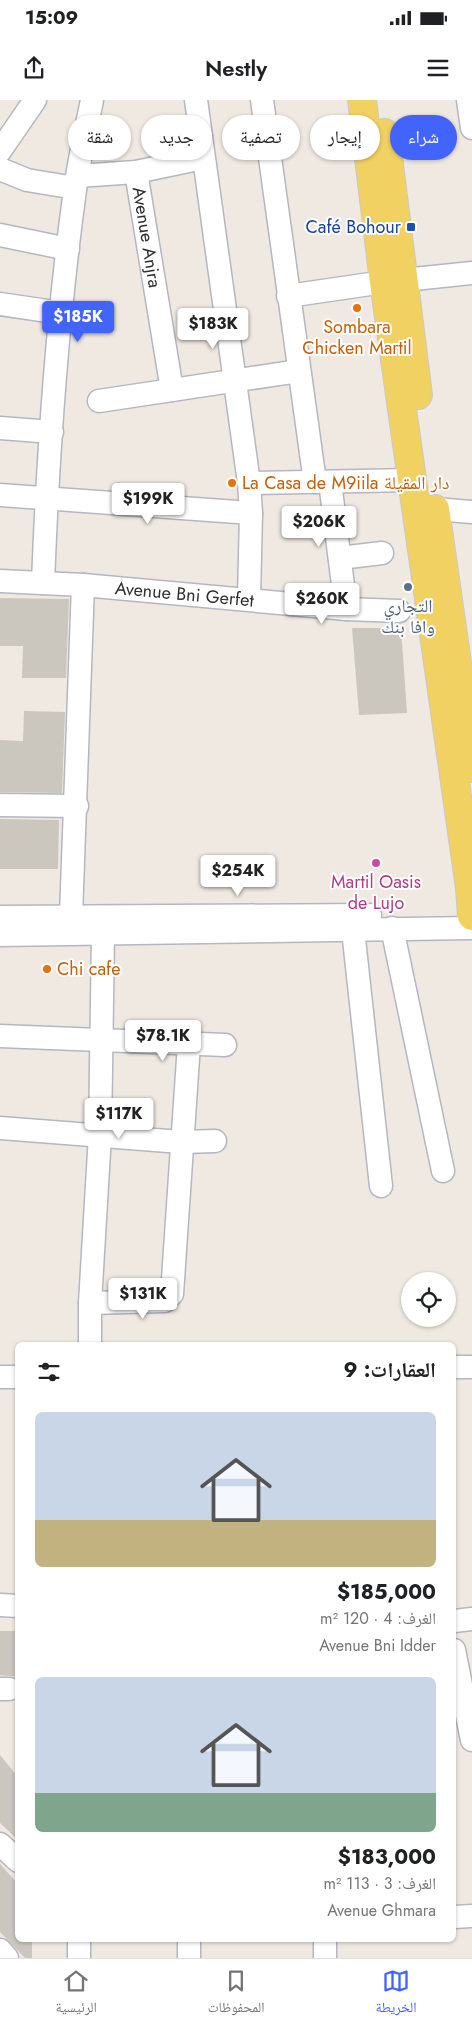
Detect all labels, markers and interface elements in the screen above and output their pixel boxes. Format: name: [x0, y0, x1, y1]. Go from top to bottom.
text: 15:09: [25, 4, 78, 31]
text: Nestly: [205, 52, 267, 84]
icon: share: [20, 54, 48, 82]
icon: menu: [424, 54, 452, 82]
chip: شقة: [68, 115, 131, 160]
chip: جديد: [141, 115, 212, 160]
chip: تصفية: [222, 115, 300, 160]
chip: إيجار: [310, 115, 380, 160]
chip: شراء: [390, 115, 457, 160]
street label: Avenue Anjra: [126, 185, 168, 290]
place label: Café Bohour: [305, 214, 402, 240]
marker: Café Bohour: [405, 221, 417, 233]
pin: $185K: [43, 300, 113, 343]
marker: Sombara Chicken Martil: [351, 302, 363, 314]
text: $185K: [53, 305, 103, 328]
pin: $183K: [178, 308, 248, 350]
text: $183K: [188, 312, 238, 335]
place label: Sombara Chicken Martil: [302, 314, 412, 361]
place label: La Casa de M9iila دار المقيلة: [242, 470, 450, 496]
marker: La Casa de M9iila دار المقيلة: [226, 477, 238, 489]
pin: $199K: [113, 482, 183, 525]
text: $199K: [123, 487, 173, 510]
pin: $206K: [284, 506, 354, 548]
text: $206K: [293, 510, 345, 533]
street label: Avenue Bni Gerfet: [114, 575, 256, 614]
marker: التجاري وافا بنك: [402, 581, 414, 593]
pin: $260K: [287, 582, 357, 625]
text: $260K: [296, 587, 348, 610]
place label: التجاري وافا بنك: [381, 593, 435, 640]
pin: $254K: [203, 854, 273, 897]
marker: Martil Oasis de Lujo: [370, 857, 382, 869]
text: $254K: [211, 859, 265, 882]
place label: Martil Oasis de Lujo: [331, 869, 421, 916]
place label: Chi cafe: [57, 956, 121, 982]
marker: Chi cafe: [41, 963, 53, 975]
pin: $78.1K: [122, 1020, 204, 1062]
text: $78.1K: [136, 1024, 190, 1047]
pin: $117K: [84, 1098, 154, 1140]
text: $117K: [95, 1102, 143, 1125]
map controls: [401, 1272, 456, 1327]
button: locate: [401, 1272, 456, 1327]
pin: $131K: [108, 1278, 178, 1320]
text: $131K: [119, 1282, 167, 1305]
text: العقارات: 9: [343, 1355, 436, 1385]
icon: filters: [35, 1358, 63, 1386]
icon: home: [191, 1445, 281, 1535]
text: $185,000: [337, 1577, 436, 1607]
text: الغرف: 4 · 120 m²: [320, 1607, 436, 1630]
text: Avenue Bni Idder: [319, 1634, 436, 1657]
icon: home: [191, 1710, 281, 1800]
text: $183,000: [338, 1842, 436, 1872]
text: الغرف: 3 · 113 m²: [323, 1872, 436, 1895]
text: Avenue Ghmara: [327, 1899, 436, 1922]
tab: الرئيسية: [55, 1967, 97, 2021]
tab: المحفوظات: [208, 1967, 265, 2021]
tab: الخريطة: [375, 1967, 417, 2021]

